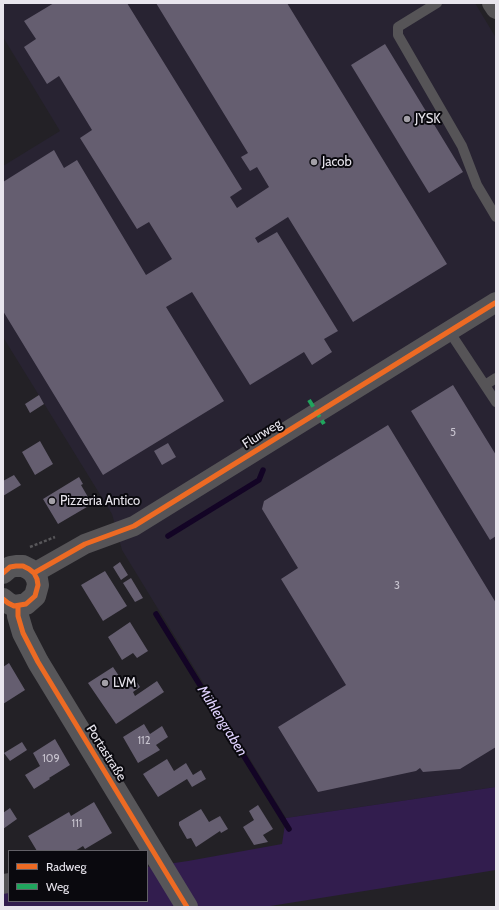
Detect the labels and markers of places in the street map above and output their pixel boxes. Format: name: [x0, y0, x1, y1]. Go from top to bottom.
place label: JYSK: [415, 111, 441, 127]
marker: JYSK: [402, 114, 412, 124]
place label: Jacob: [322, 154, 352, 170]
marker: Jacob: [309, 157, 319, 167]
place label: Pizzeria Antico: [60, 493, 140, 509]
marker: Pizzeria Antico: [47, 496, 57, 506]
place label: LVM: [113, 675, 136, 691]
marker: LVM: [100, 678, 110, 688]

